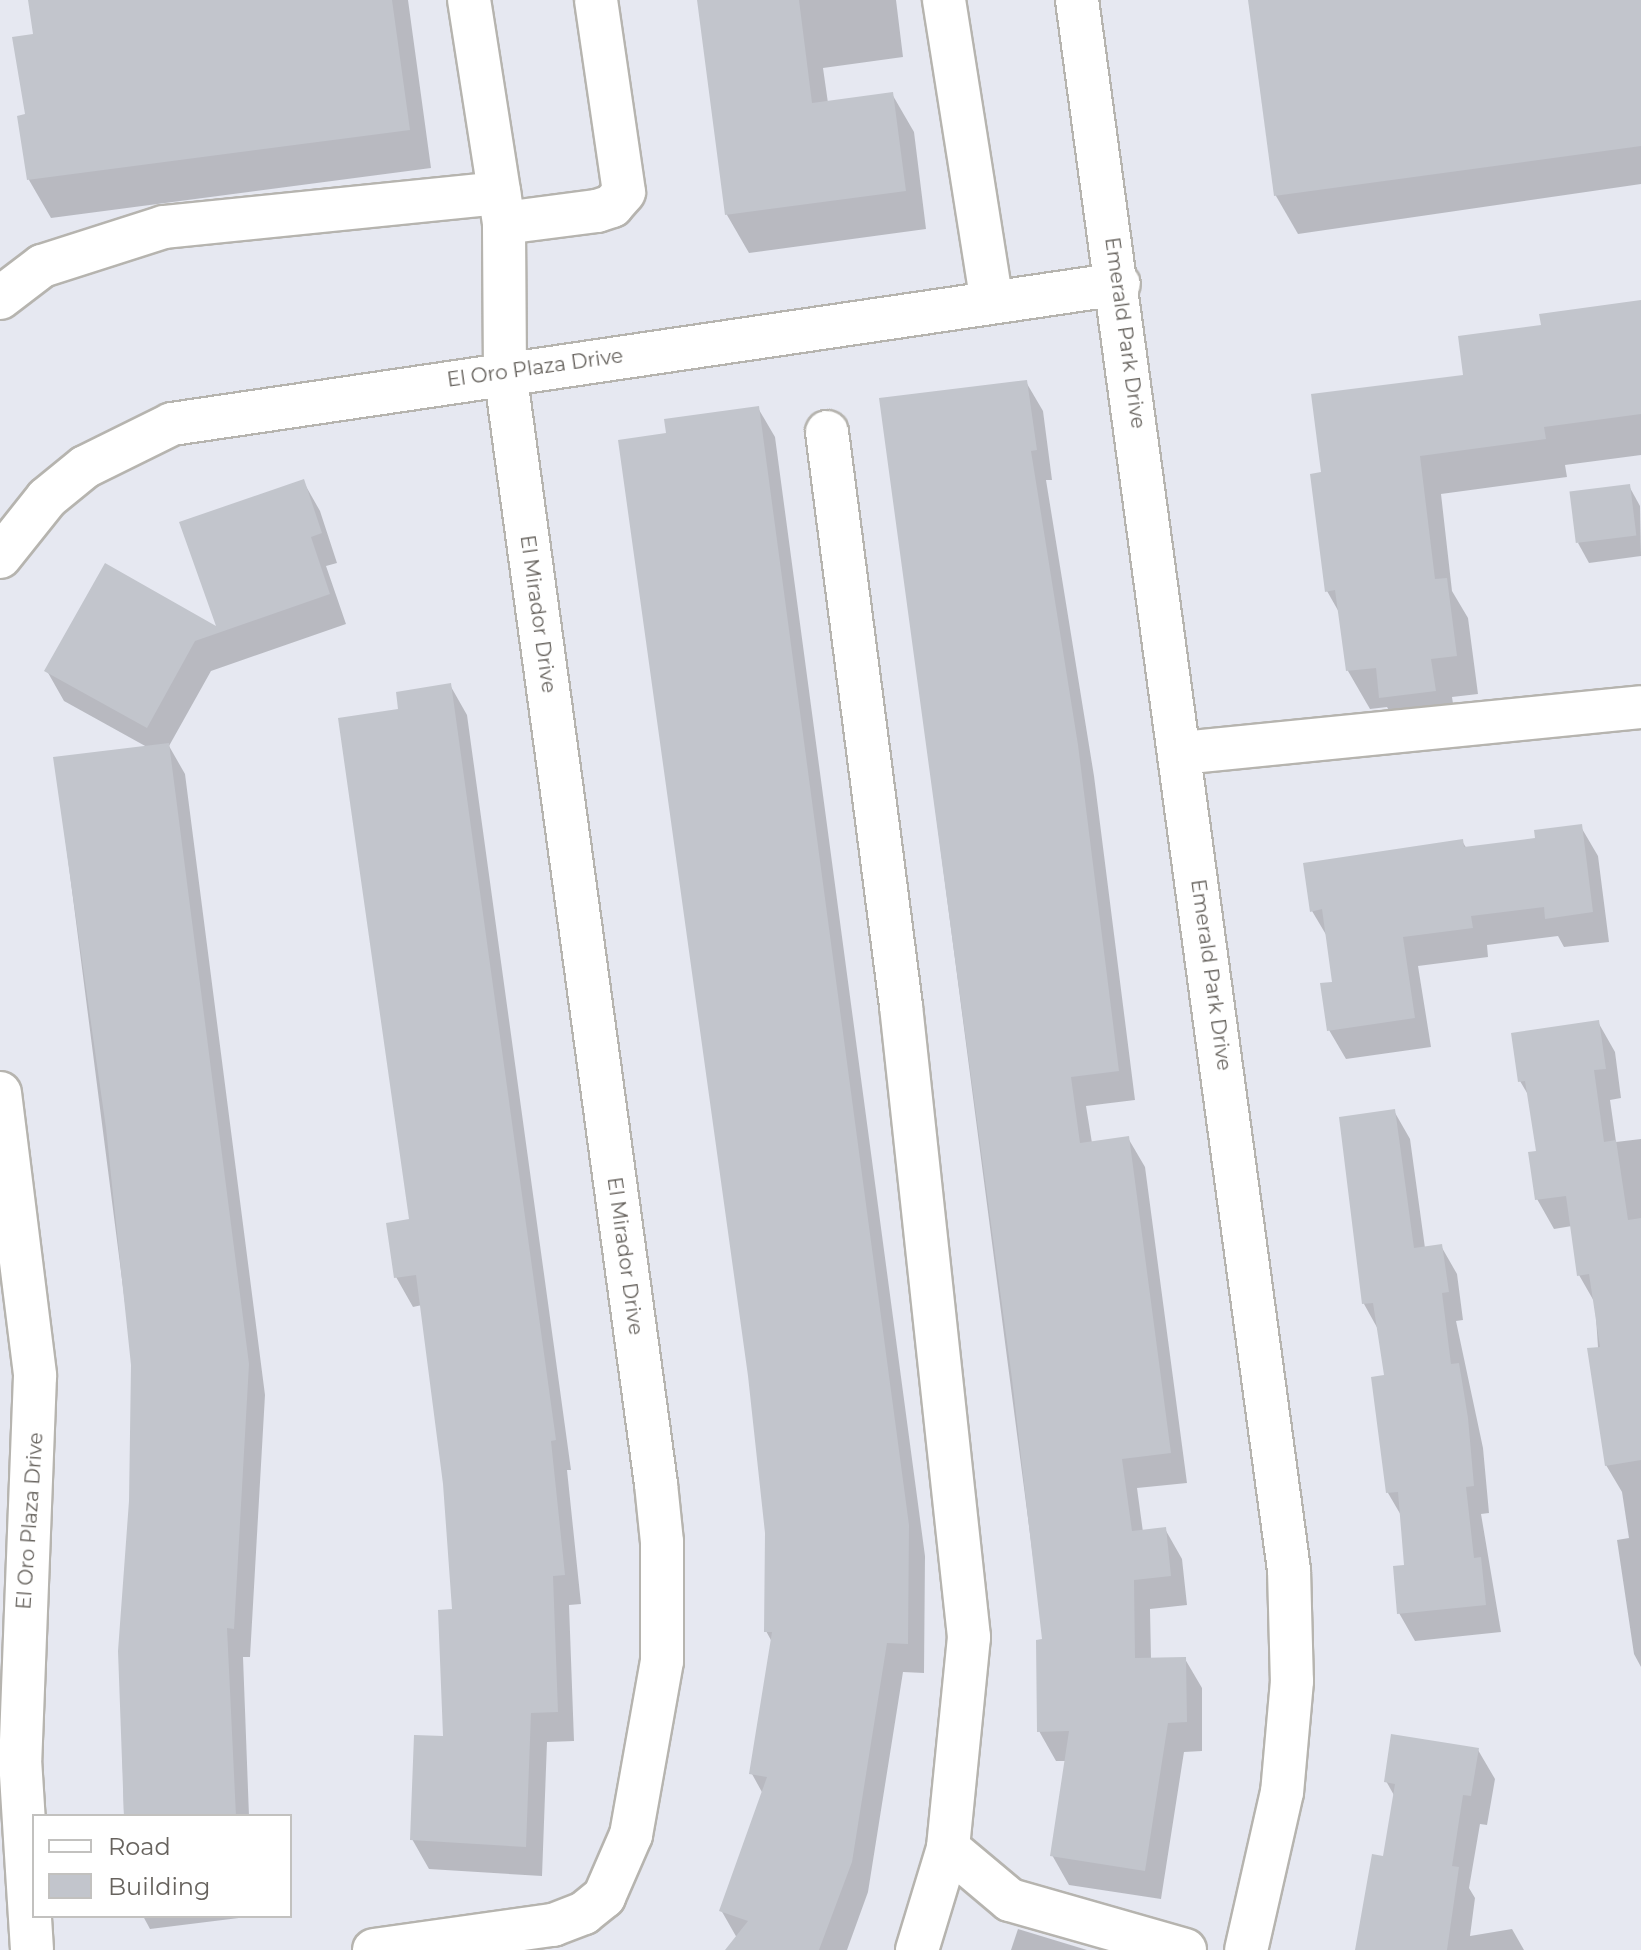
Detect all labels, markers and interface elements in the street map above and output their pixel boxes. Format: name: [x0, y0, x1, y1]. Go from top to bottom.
street label: Emerald Park Drive: [1100, 236, 1150, 430]
street label: El Oro Plaza Drive: [445, 344, 625, 392]
street label: El Mirador Drive: [515, 533, 561, 695]
street label: Emerald Park Drive: [1186, 878, 1236, 1072]
street label: El Mirador Drive: [602, 1175, 648, 1337]
street label: El Oro Plaza Drive: [12, 1432, 48, 1610]
legend: [32, 1814, 292, 1918]
text: Road: [108, 1832, 171, 1861]
text: Building: [108, 1872, 211, 1901]

